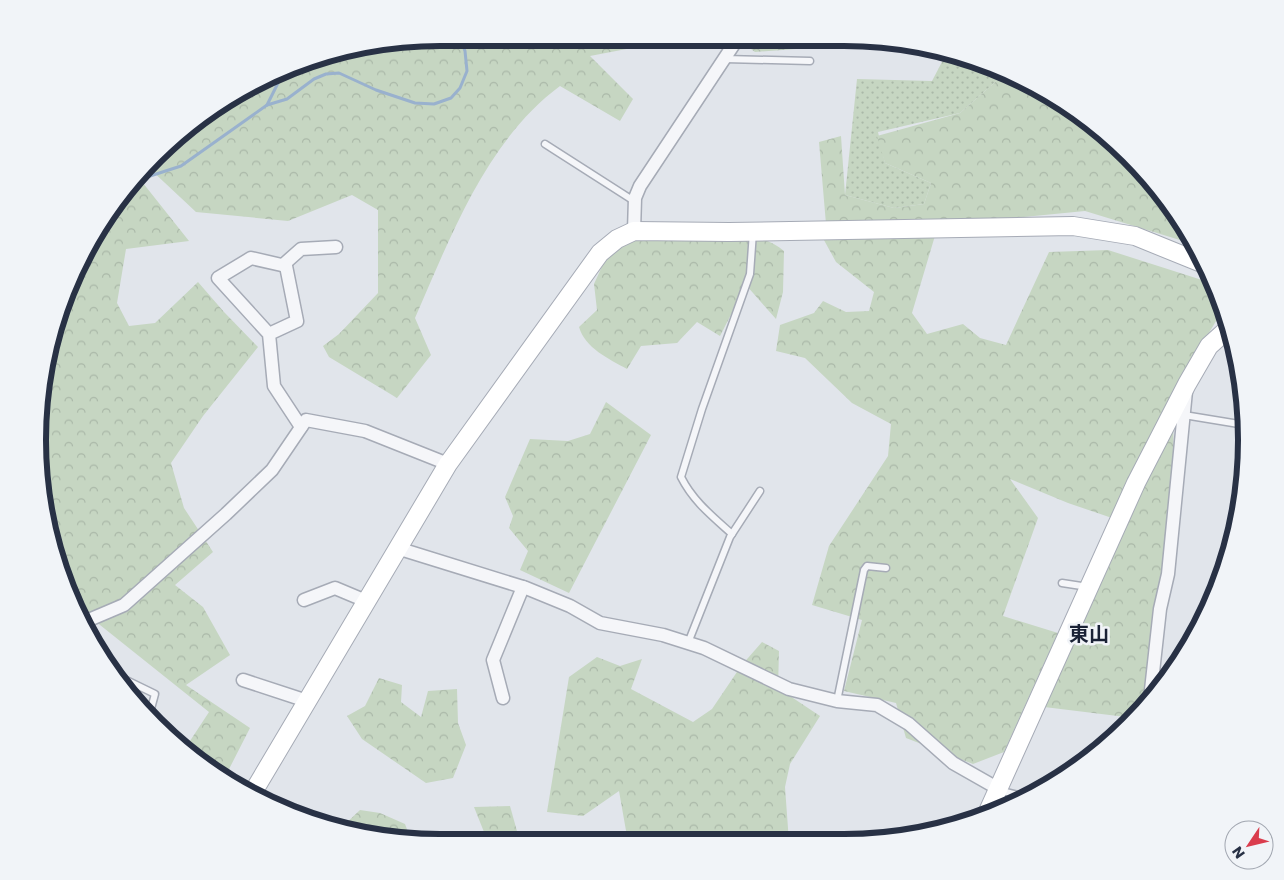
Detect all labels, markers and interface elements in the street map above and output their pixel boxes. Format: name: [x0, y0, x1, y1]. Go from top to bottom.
district label: 東山: [1069, 620, 1109, 648]
north arrow: [1224, 820, 1274, 870]
text: N: [1227, 842, 1250, 863]

